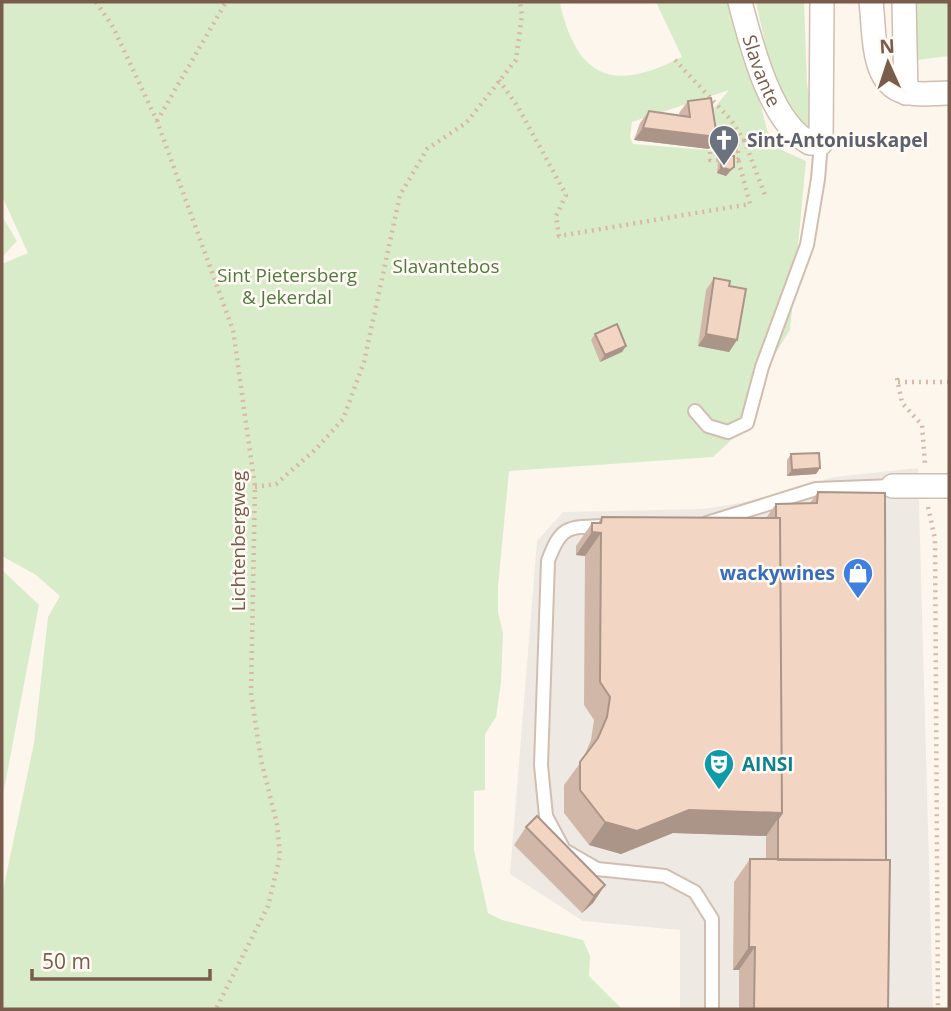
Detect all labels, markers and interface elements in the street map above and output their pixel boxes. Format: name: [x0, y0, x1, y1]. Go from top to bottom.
north arrow: [853, 28, 923, 98]
street label: Slavante: [737, 32, 787, 111]
text: N: [879, 33, 896, 59]
church icon: Sint-Antoniuskapel: [707, 123, 741, 167]
place label: Sint-Antoniuskapel: [747, 127, 928, 153]
park label: Slavantebos: [392, 253, 500, 279]
park label: Sint Pietersberg & Jekerdal: [217, 262, 357, 310]
street label: Lichtenbergweg: [225, 471, 251, 611]
shop icon: wackywines: [841, 556, 875, 600]
place label: wackywines: [720, 560, 835, 586]
theatre icon: AINSI: [702, 747, 736, 791]
place label: AINSI: [742, 751, 794, 777]
scale bar: [32, 937, 210, 981]
text: 50 m: [42, 947, 91, 975]

